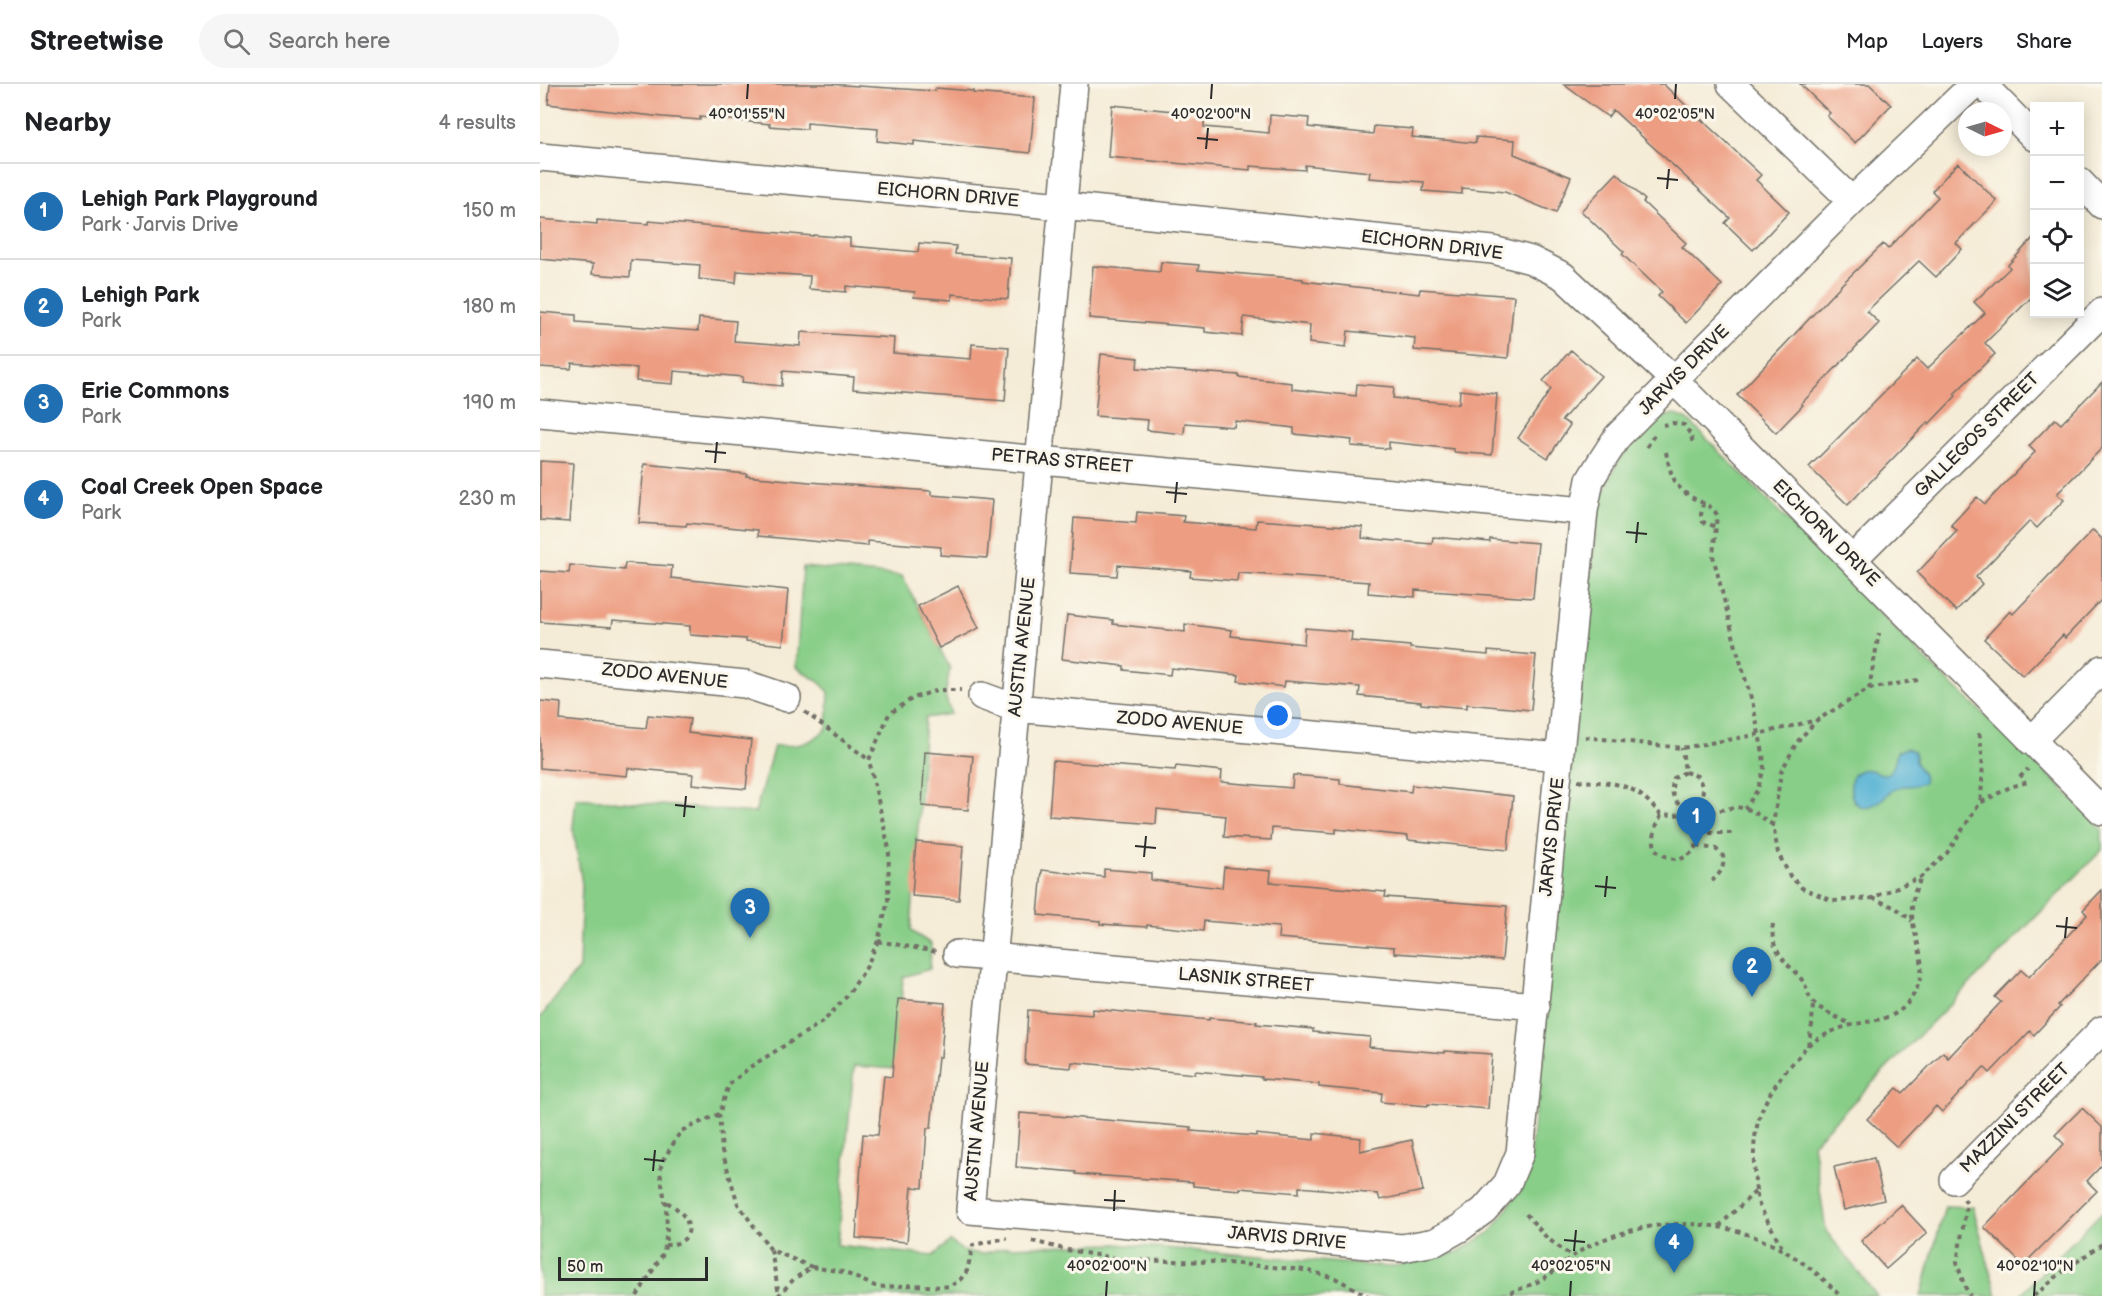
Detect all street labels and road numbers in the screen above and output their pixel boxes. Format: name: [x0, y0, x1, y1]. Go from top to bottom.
street label: EICHORN DRIVE: [876, 178, 1020, 212]
street label: EICHORN DRIVE: [1360, 226, 1504, 264]
street label: JARVIS DRIVE: [1634, 320, 1734, 420]
street label: GALLEGOS STREET: [1910, 368, 2044, 502]
street label: PETRAS STREET: [990, 444, 1134, 478]
street label: EICHORN DRIVE: [1768, 475, 1884, 591]
street label: AUSTIN AVENUE: [1004, 576, 1040, 718]
street label: ZODO AVENUE: [600, 659, 729, 693]
street label: ZODO AVENUE: [1115, 707, 1244, 739]
street label: JARVIS DRIVE: [1535, 777, 1569, 897]
street label: LASNIK STREET: [1177, 964, 1315, 996]
street label: MAZZINI STREET: [1956, 1059, 2074, 1177]
street label: AUSTIN AVENUE: [960, 1060, 994, 1202]
street label: JARVIS DRIVE: [1227, 1222, 1347, 1254]

